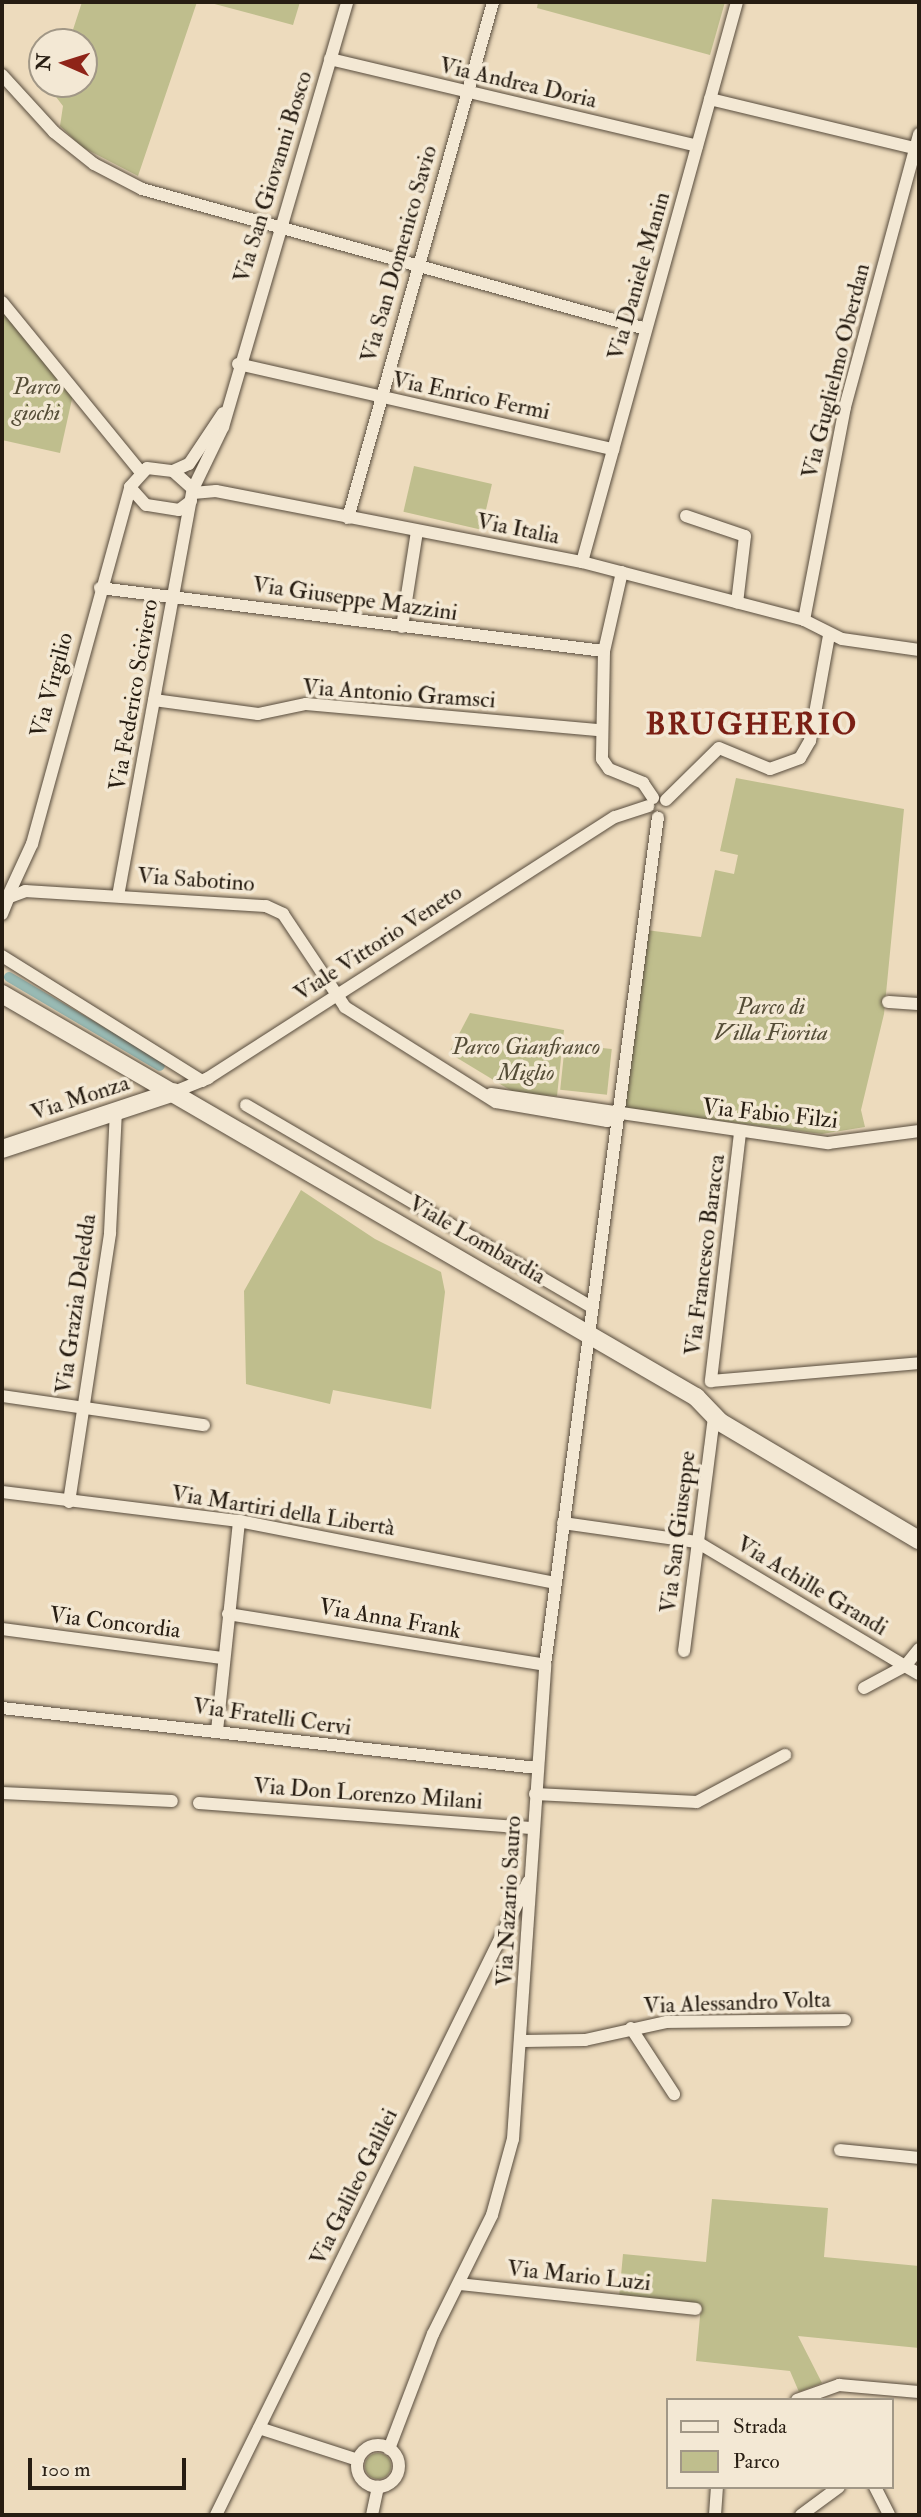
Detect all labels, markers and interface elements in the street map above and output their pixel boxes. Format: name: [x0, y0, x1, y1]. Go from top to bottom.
north arrow: [28, 28, 98, 98]
street label: Via Andrea Doria: [437, 51, 599, 115]
text: N: [32, 53, 56, 71]
street label: Via San Giovanni Bosco: [228, 68, 318, 286]
street label: Via San Domenico Savio: [355, 142, 443, 366]
street label: Via Daniele Manin: [602, 189, 676, 363]
street label: Via Guglielmo Oberdan: [796, 260, 876, 482]
street label: Via Enrico Fermi: [390, 366, 552, 426]
park label: Parco giochi: [13, 373, 61, 427]
street label: Via Italia: [474, 507, 562, 551]
street label: Via Giuseppe Mazzini: [251, 571, 459, 627]
street label: Via Federico Sciviero: [104, 597, 164, 793]
street label: Via Virgilio: [25, 629, 79, 741]
street label: Via Antonio Gramsci: [301, 673, 497, 715]
district label: BRUGHERIO: [647, 707, 857, 743]
street label: Via Sabotino: [136, 862, 256, 898]
street label: Viale Vittorio Veneto: [289, 878, 467, 1008]
park label: Parco di Villa Fiorita: [714, 993, 828, 1047]
park label: Parco Gianfranco Miglio: [452, 1033, 600, 1087]
street label: Via Monza: [27, 1069, 133, 1127]
street label: Via Fabio Filzi: [701, 1093, 839, 1135]
street label: Via Francesco Baracca: [679, 1153, 731, 1357]
street label: Viale Lombardia: [404, 1190, 550, 1290]
street label: Via Grazia Deledda: [50, 1212, 102, 1396]
street label: Via San Giuseppe: [654, 1449, 702, 1615]
street label: Via Martiri della Libertà: [169, 1480, 397, 1542]
street label: Via Achille Grandi: [731, 1530, 893, 1642]
street label: Via Anna Frank: [317, 1593, 463, 1645]
street label: Via Concordia: [48, 1601, 182, 1645]
street label: Via Fratelli Cervi: [191, 1692, 353, 1742]
street label: Via Don Lorenzo Milani: [252, 1772, 484, 1816]
street label: Via Nazario Sauro: [491, 1815, 527, 1987]
street label: Via Alessandro Volta: [643, 1986, 831, 2020]
street label: Via Galileo Galilei: [304, 2104, 404, 2270]
street label: Via Mario Luzi: [506, 2255, 652, 2297]
legend: [666, 2398, 893, 2489]
text: Strada: [733, 2413, 787, 2440]
scale bar: [32, 2444, 189, 2488]
text: Parco: [733, 2448, 780, 2475]
text: 100 m: [41, 2456, 91, 2483]

